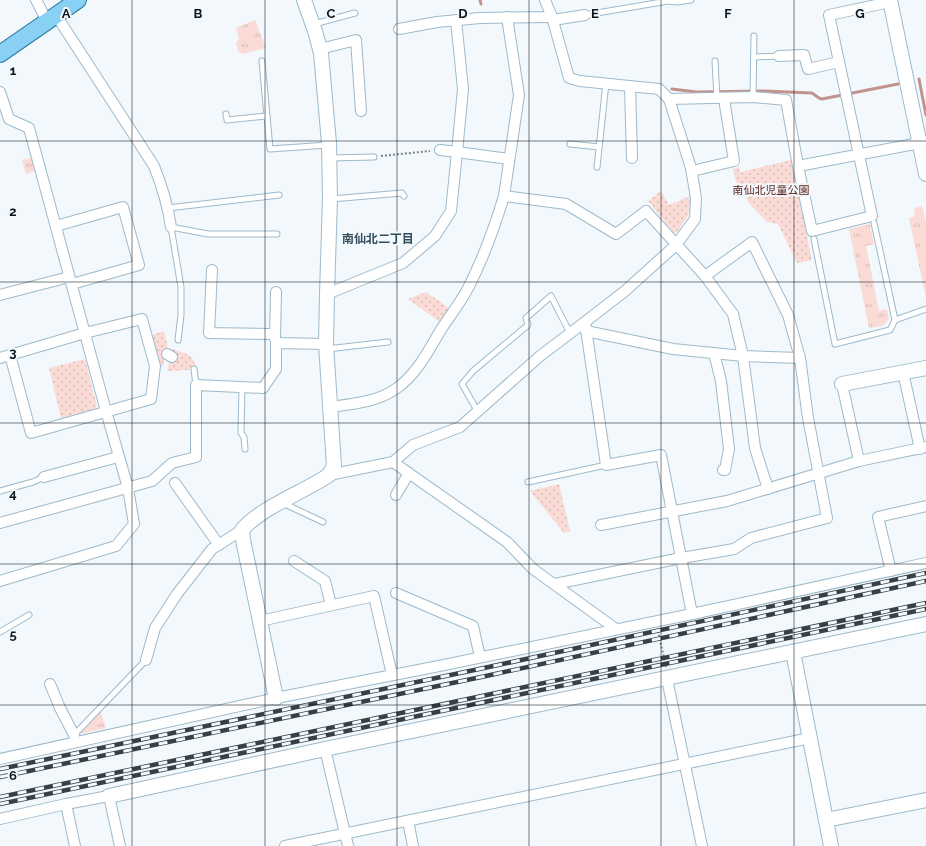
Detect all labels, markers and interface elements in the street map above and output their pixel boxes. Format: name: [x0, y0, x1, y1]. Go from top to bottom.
text: A: [62, 6, 71, 21]
text: B: [194, 6, 203, 21]
text: C: [327, 6, 336, 21]
text: D: [458, 6, 468, 21]
text: E: [591, 6, 599, 21]
text: F: [724, 6, 732, 21]
text: G: [855, 6, 865, 21]
text: 1: [10, 63, 17, 78]
park label: 南仙北児童公園: [733, 184, 810, 197]
text: 2: [9, 204, 17, 219]
district label: 南仙北二丁目: [342, 232, 414, 246]
text: 3: [9, 345, 17, 360]
text: 4: [9, 486, 17, 501]
text: 5: [9, 627, 17, 642]
text: 6: [9, 768, 17, 783]

